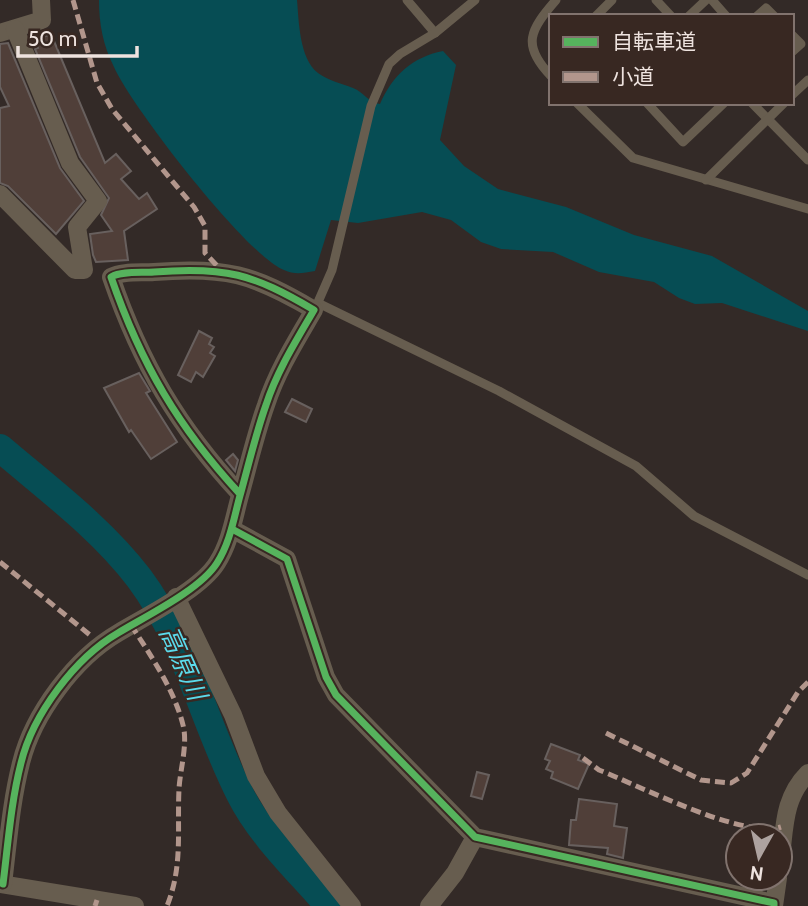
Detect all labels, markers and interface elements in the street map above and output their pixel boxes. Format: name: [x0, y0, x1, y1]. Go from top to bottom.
scale bar: [18, 14, 136, 58]
legend: [549, 14, 794, 105]
text: 50 m: [28, 26, 77, 51]
text: 自転車道: [612, 29, 696, 54]
text: 小道: [612, 64, 654, 89]
water label: 高原川: [153, 621, 215, 708]
north arrow: [724, 822, 794, 892]
text: N: [748, 861, 765, 886]

